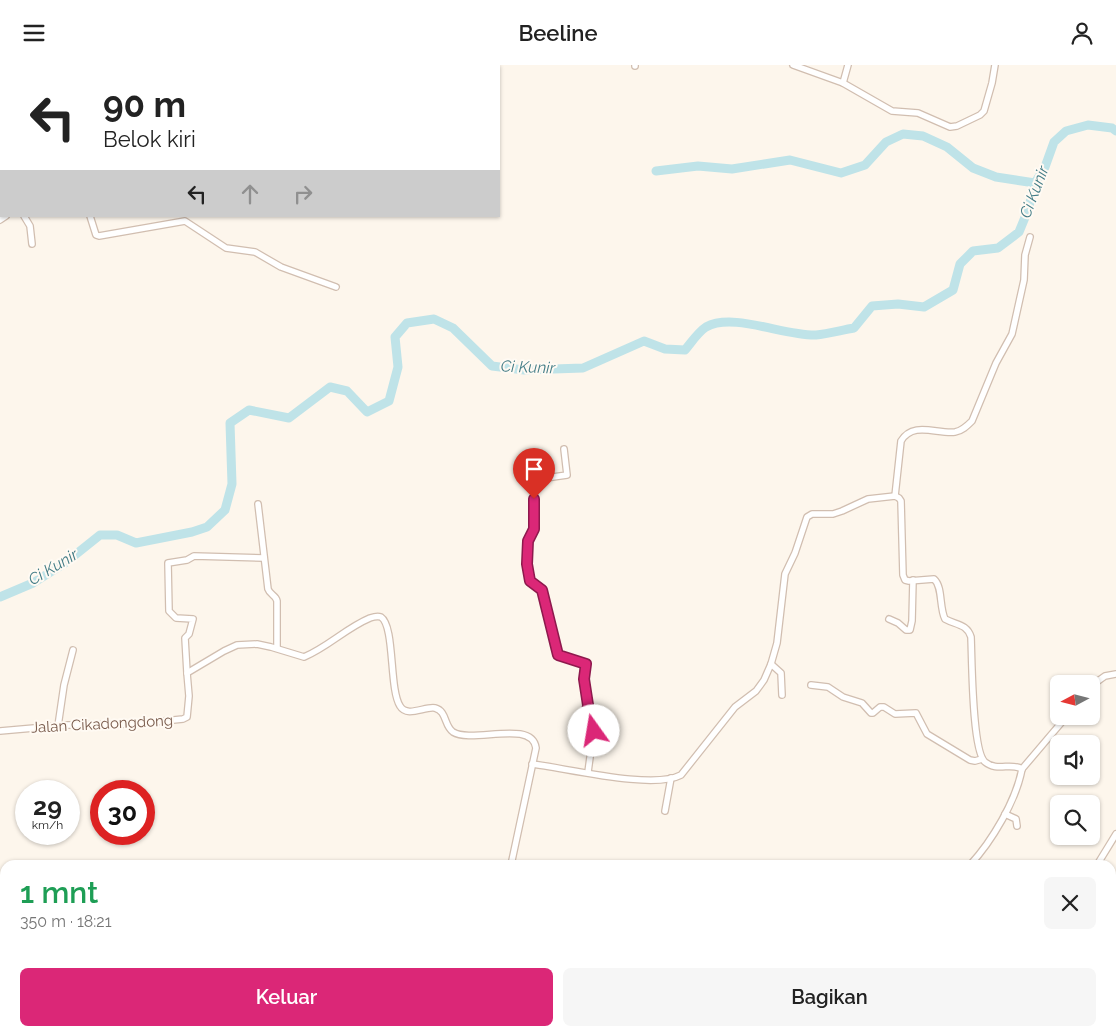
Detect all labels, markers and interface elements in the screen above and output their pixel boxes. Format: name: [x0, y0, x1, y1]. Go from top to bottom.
icon: menu: [20, 19, 48, 47]
icon: person: [1068, 19, 1096, 47]
text: Beeline: [518, 20, 598, 46]
text: 90 m: [103, 84, 186, 125]
icon: left: [20, 85, 85, 150]
text: Belok kiri: [103, 126, 196, 152]
water label: Ci Kunir: [1015, 163, 1053, 221]
icon: left: [183, 180, 211, 208]
icon: ahead: [236, 180, 264, 208]
icon: right: [289, 180, 317, 208]
water label: Ci Kunir: [500, 357, 556, 377]
pin: [513, 448, 555, 499]
icon: arrive: [520, 455, 548, 483]
water label: Ci Kunir: [25, 545, 82, 589]
north arrow: [1050, 675, 1100, 725]
map controls: [1050, 675, 1100, 845]
position arrow: [567, 704, 619, 756]
street label: Jalan Cikadongdong: [30, 711, 174, 737]
button: sound: [1050, 735, 1100, 785]
speed limit sign: 30: [90, 780, 155, 845]
text: 29: [33, 791, 62, 821]
button: search: [1050, 795, 1100, 845]
text: km/h: [32, 818, 63, 832]
text: 1 mnt: [20, 875, 98, 910]
button: close: [1044, 877, 1096, 929]
text: 350 m · 18:21: [20, 912, 112, 931]
button: Keluar: [20, 968, 553, 1026]
button: Bagikan: [563, 968, 1096, 1026]

